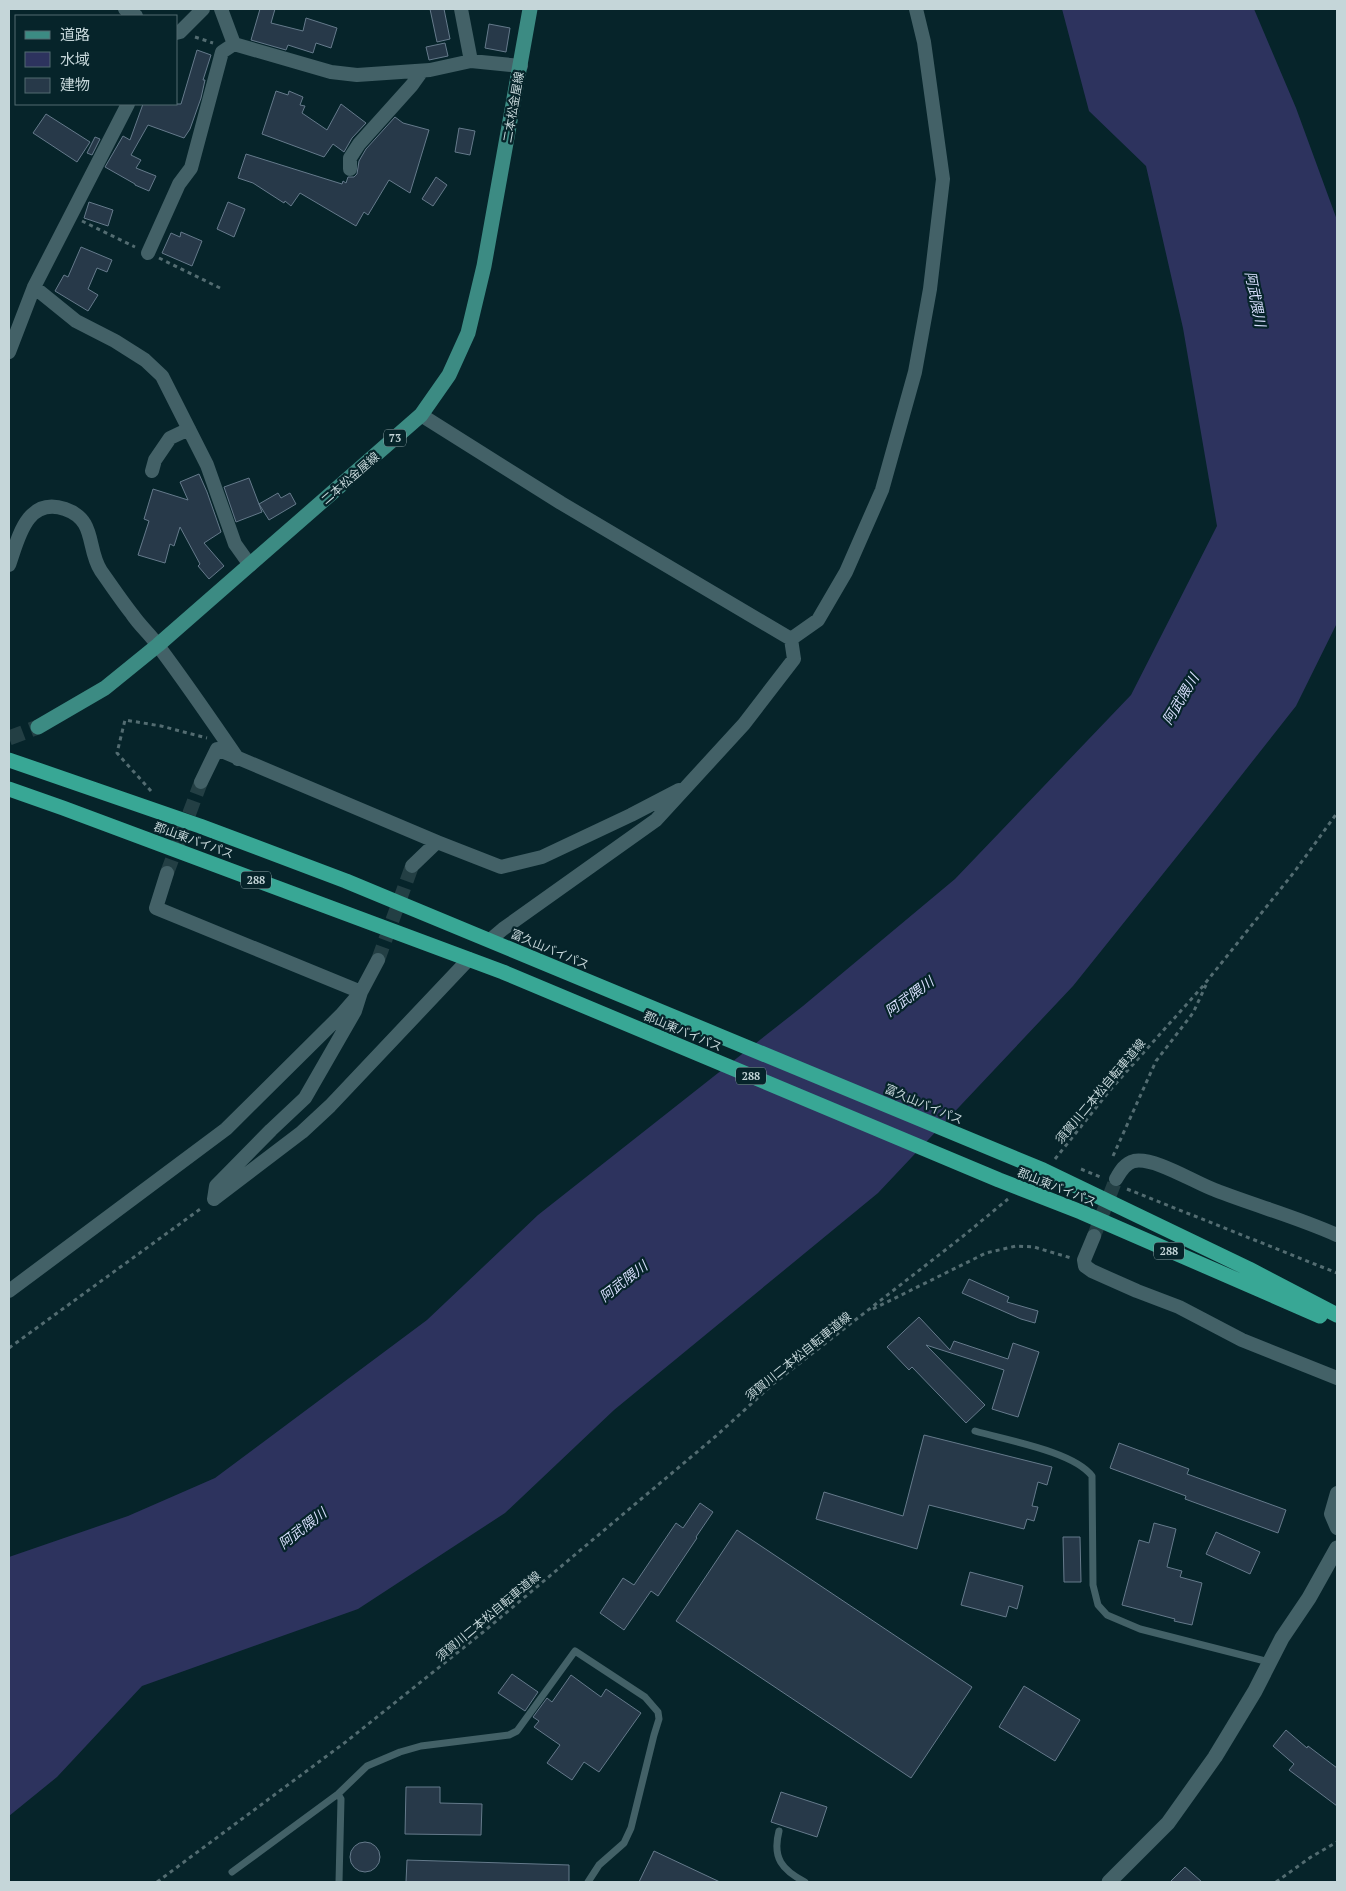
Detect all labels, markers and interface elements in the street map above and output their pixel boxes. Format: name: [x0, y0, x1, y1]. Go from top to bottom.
legend: [15, 15, 178, 105]
text: 道路: [60, 24, 90, 44]
text: 水域: [60, 49, 90, 69]
street label: 二本松金屋線: [499, 70, 527, 144]
text: 建物: [60, 74, 90, 94]
water label: 阿武隈川: [1241, 270, 1271, 330]
road number: 73: [384, 429, 406, 446]
street label: 二本松金屋線: [318, 449, 382, 507]
water label: 阿武隈川: [1157, 668, 1204, 728]
street label: 郡山東バイパス: [152, 819, 236, 861]
road number: 288: [241, 872, 271, 888]
street label: 富久山バイパス: [509, 926, 591, 972]
water label: 阿武隈川: [881, 971, 939, 1020]
street label: 郡山東バイパス: [642, 1008, 724, 1054]
street label: 須賀川二本松自転車道線: [1052, 1036, 1148, 1146]
road number: 288: [736, 1068, 766, 1084]
street label: 富久山バイパス: [883, 1081, 965, 1127]
street label: 郡山東バイパス: [1015, 1164, 1099, 1210]
road number: 288: [1154, 1242, 1184, 1260]
water label: 阿武隈川: [595, 1255, 652, 1306]
street label: 須賀川二本松自転車道線: [742, 1309, 854, 1403]
water label: 阿武隈川: [274, 1502, 331, 1553]
street label: 須賀川二本松自転車道線: [433, 1568, 543, 1664]

